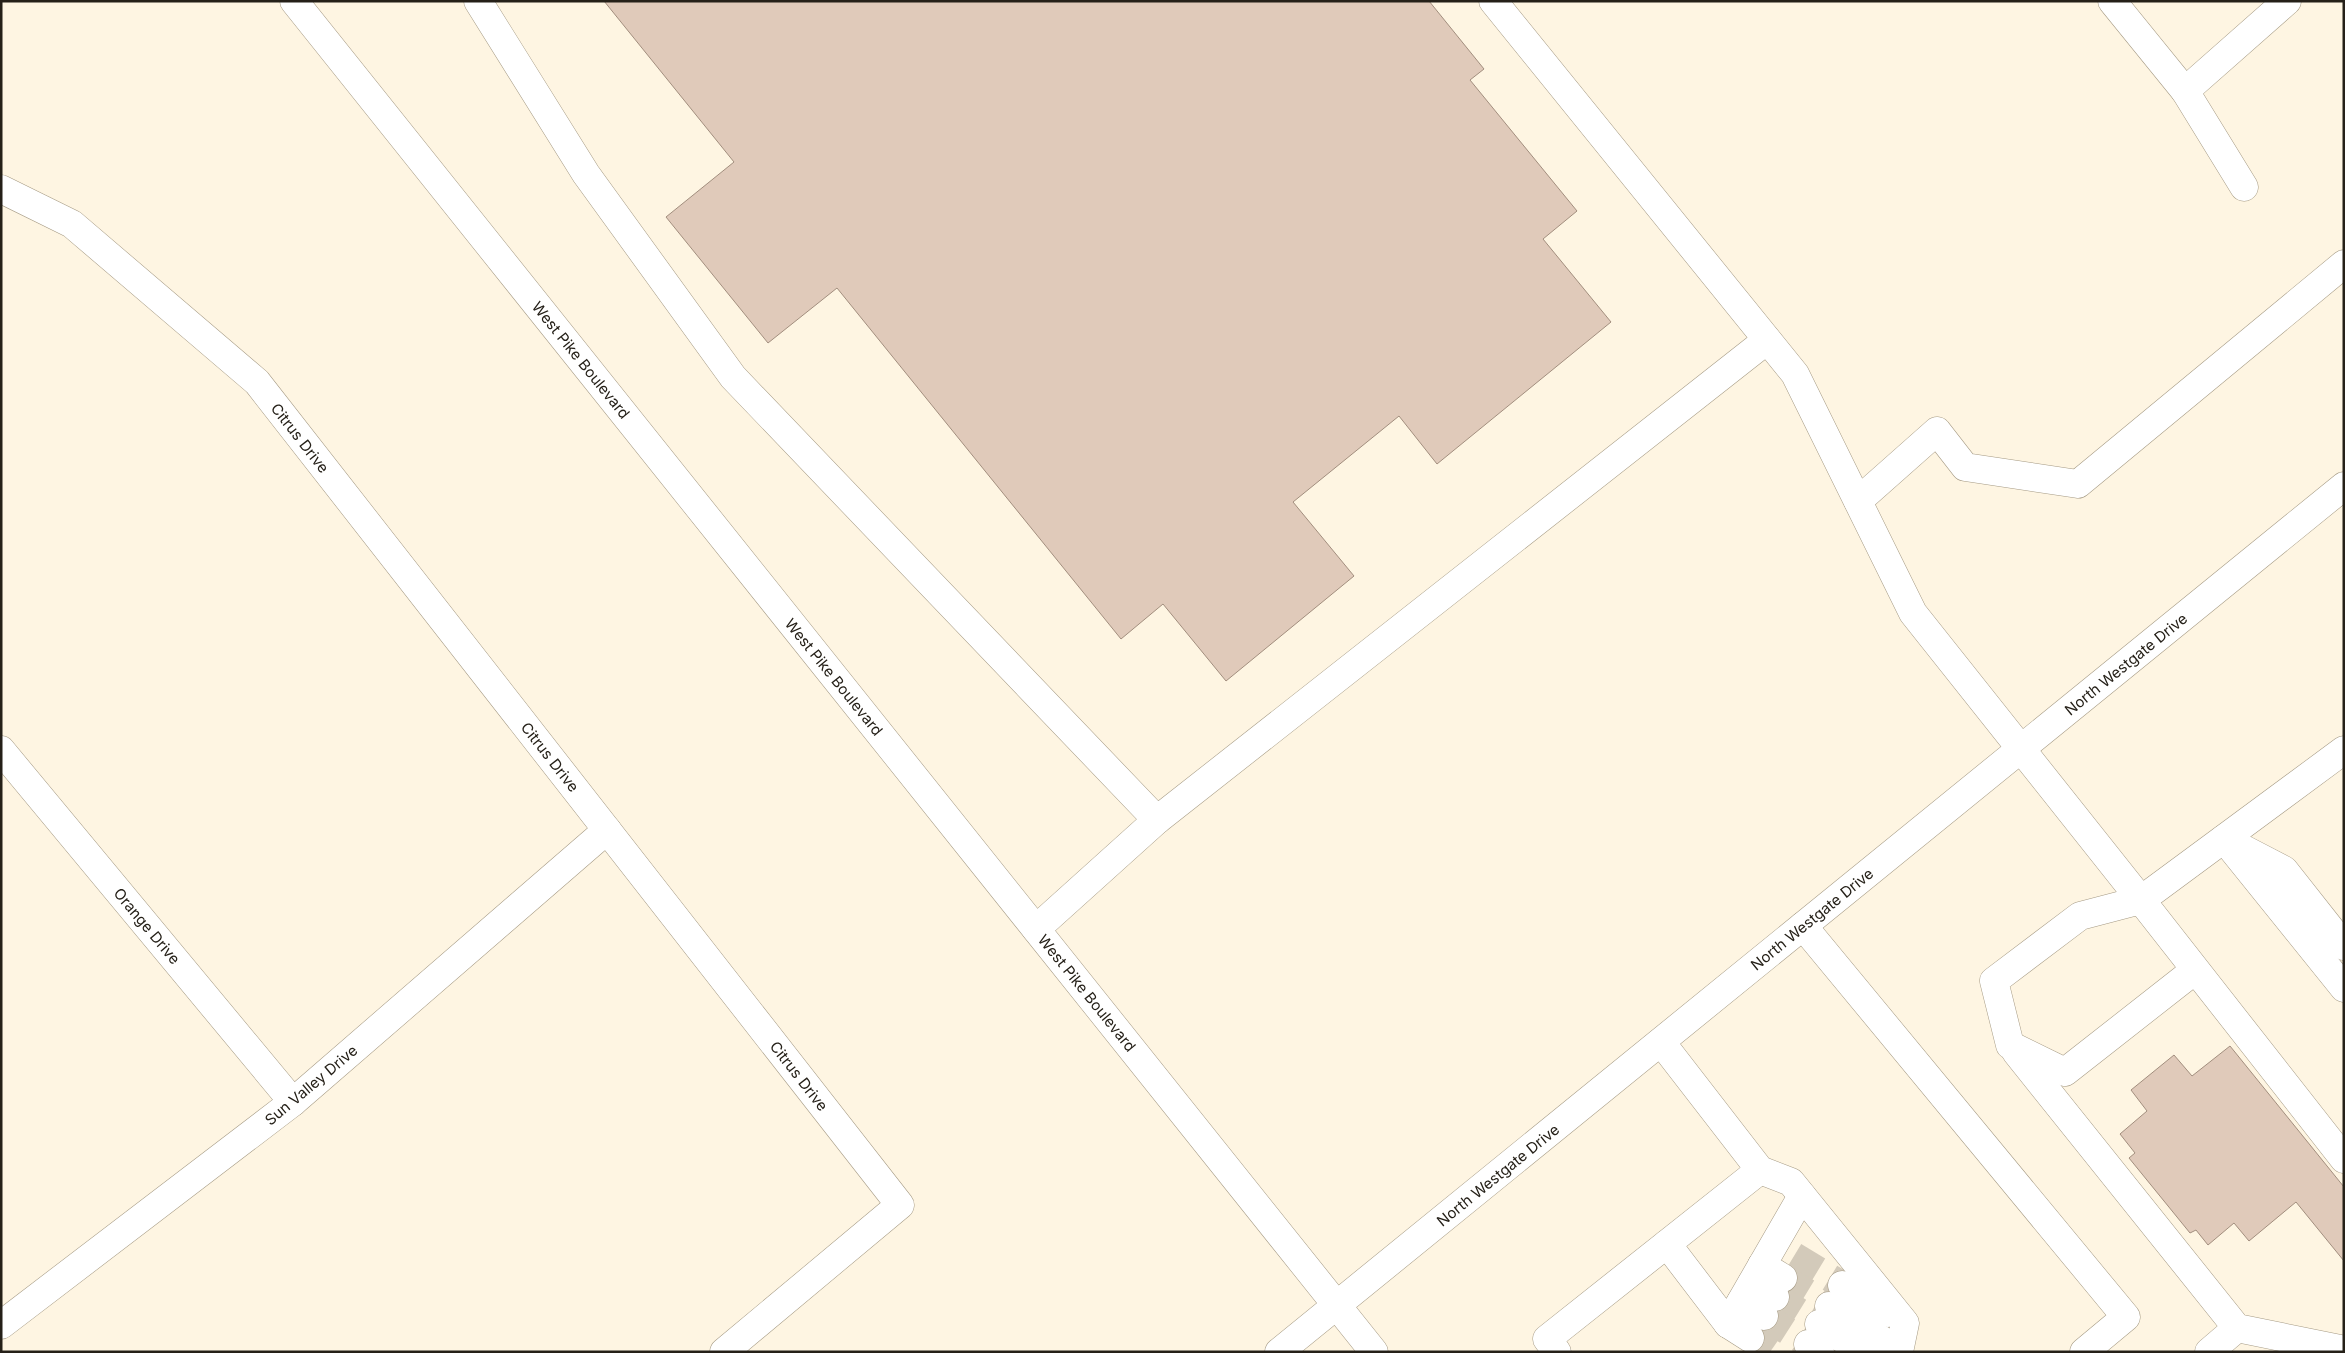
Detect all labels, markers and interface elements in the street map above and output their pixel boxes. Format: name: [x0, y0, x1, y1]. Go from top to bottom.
street label: West Pike Boulevard: [528, 298, 634, 422]
street label: Citrus Drive: [267, 399, 333, 477]
street label: North Westgate Drive: [2061, 609, 2191, 719]
street label: West Pike Boulevard: [781, 615, 887, 739]
street label: Citrus Drive: [517, 718, 583, 796]
street label: North Westgate Drive: [1747, 864, 1877, 974]
street label: Orange Drive: [110, 884, 184, 968]
street label: West Pike Boulevard: [1034, 931, 1140, 1055]
street label: Citrus Drive: [766, 1037, 832, 1115]
street label: Sun Valley Drive: [261, 1041, 361, 1129]
street label: North Westgate Drive: [1433, 1120, 1563, 1230]

